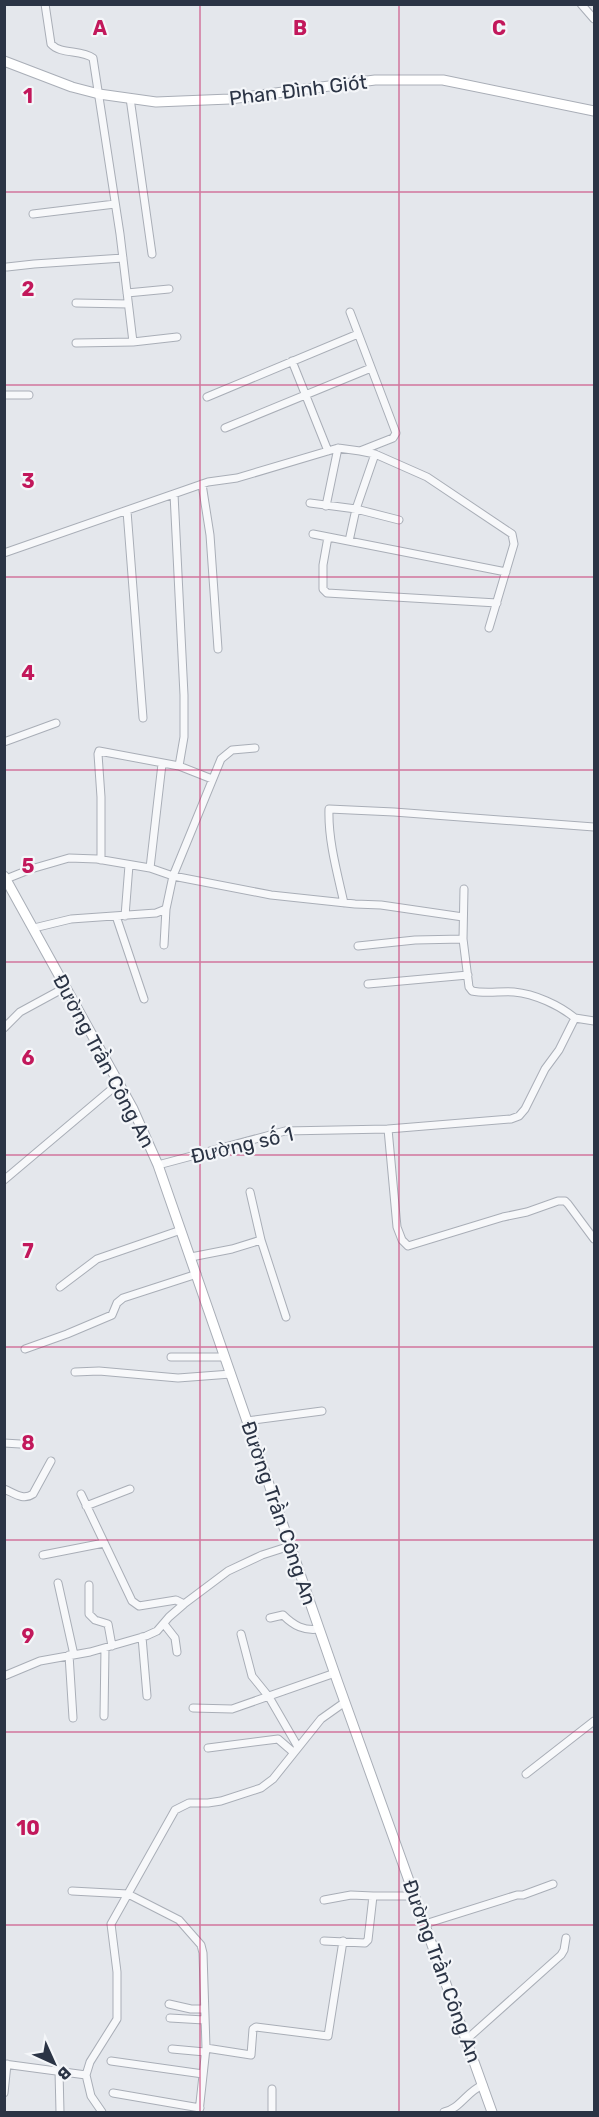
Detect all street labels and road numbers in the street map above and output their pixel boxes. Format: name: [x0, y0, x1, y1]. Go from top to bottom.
street label: Phan Đình Giót: [228, 70, 368, 110]
street label: Đường Trần Công An: [48, 970, 160, 1152]
street label: Đường số 1: [188, 1121, 296, 1168]
street label: Đường Trần Công An: [236, 1418, 322, 1608]
street label: Đường Trần Công An: [398, 1876, 487, 2066]

